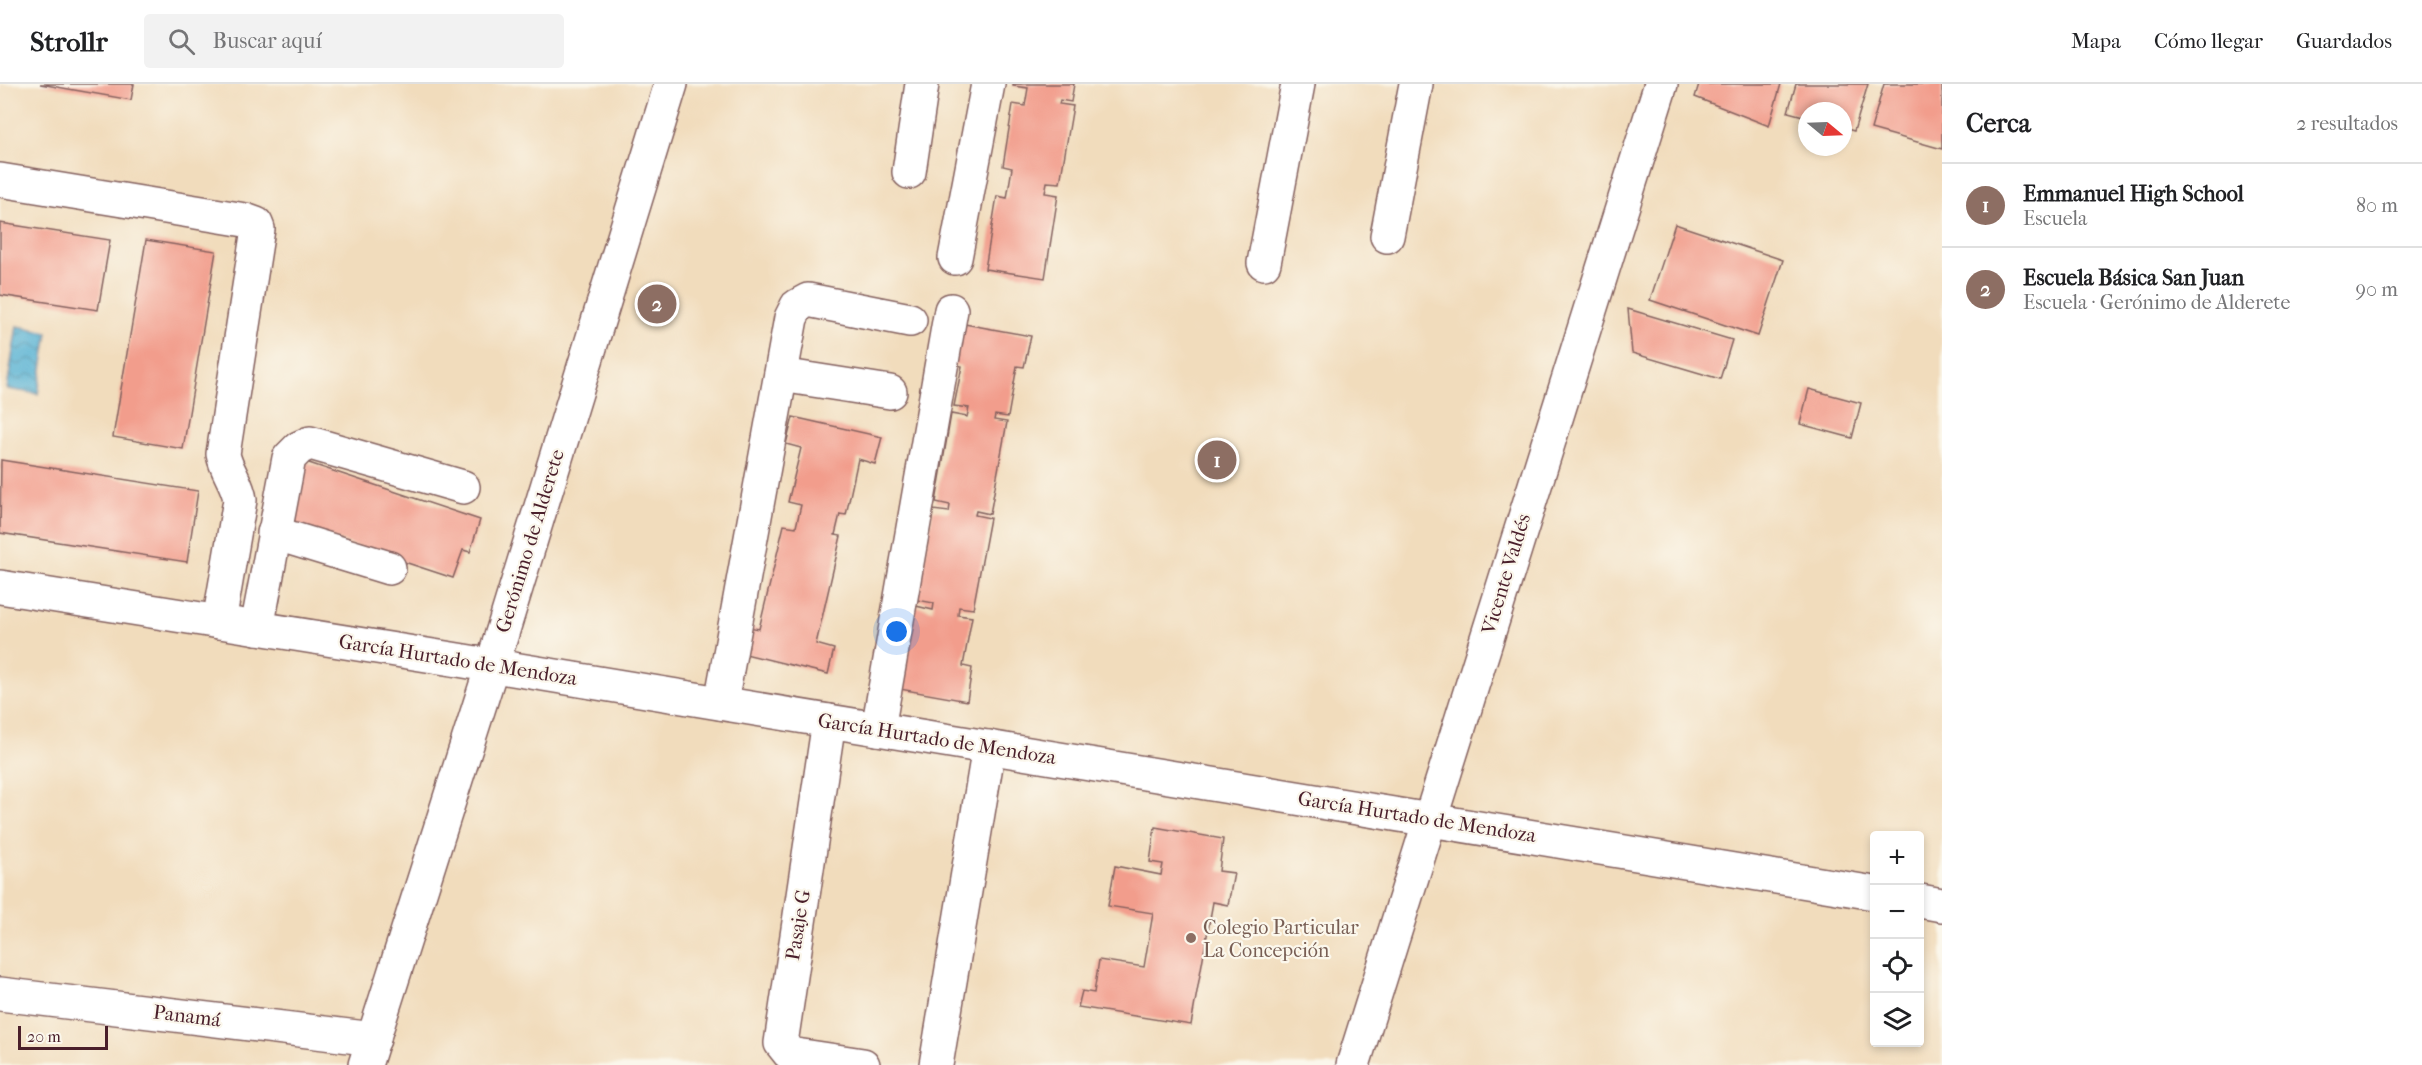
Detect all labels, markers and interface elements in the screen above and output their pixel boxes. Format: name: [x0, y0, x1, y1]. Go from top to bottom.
search box: [144, 14, 564, 68]
text: Strollr: [30, 25, 108, 58]
icon: search: [165, 25, 198, 58]
text: Buscar aquí: [213, 28, 322, 54]
text: Mapa: [2071, 29, 2121, 53]
text: Cómo llegar: [2154, 29, 2263, 53]
text: Guardados: [2296, 29, 2392, 53]
north arrow: [1798, 102, 1852, 156]
text: Cerca: [1966, 108, 2031, 139]
text: 2 resultados: [2296, 112, 2398, 135]
text: Emmanuel High School: [2023, 181, 2244, 207]
text: 1: [1982, 194, 1989, 217]
text: 80 m: [2356, 194, 2398, 217]
text: Escuela: [2023, 207, 2087, 230]
text: Escuela Básica San Juan: [2023, 265, 2244, 291]
text: 2: [1980, 278, 1991, 301]
text: 90 m: [2356, 278, 2398, 301]
pin: 2: [638, 282, 676, 326]
text: Escuela · Gerónimo de Alderete: [2023, 291, 2290, 314]
pin: 1: [1198, 438, 1236, 482]
street label: Gerónimo de Alderete: [491, 446, 569, 635]
street label: Vicente Valdés: [1476, 511, 1535, 638]
your location: [882, 617, 911, 646]
street label: García Hurtado de Mendoza: [337, 630, 580, 690]
street label: García Hurtado de Mendoza: [816, 709, 1059, 769]
street label: García Hurtado de Mendoza: [1296, 787, 1539, 847]
map controls: [1870, 831, 1924, 1047]
button: +: [1870, 831, 1924, 885]
button: −: [1870, 885, 1924, 939]
street label: Pasaje G: [781, 888, 815, 962]
place label: Colegio Particular La Concepción: [1203, 916, 1359, 962]
marker: Colegio Particular La Concepción: [1184, 931, 1198, 945]
button: locate: [1870, 939, 1924, 993]
button: layers: [1870, 993, 1924, 1047]
street label: Panamá: [152, 1000, 223, 1032]
scale bar: [18, 1023, 108, 1050]
text: 20 m: [27, 1027, 61, 1046]

